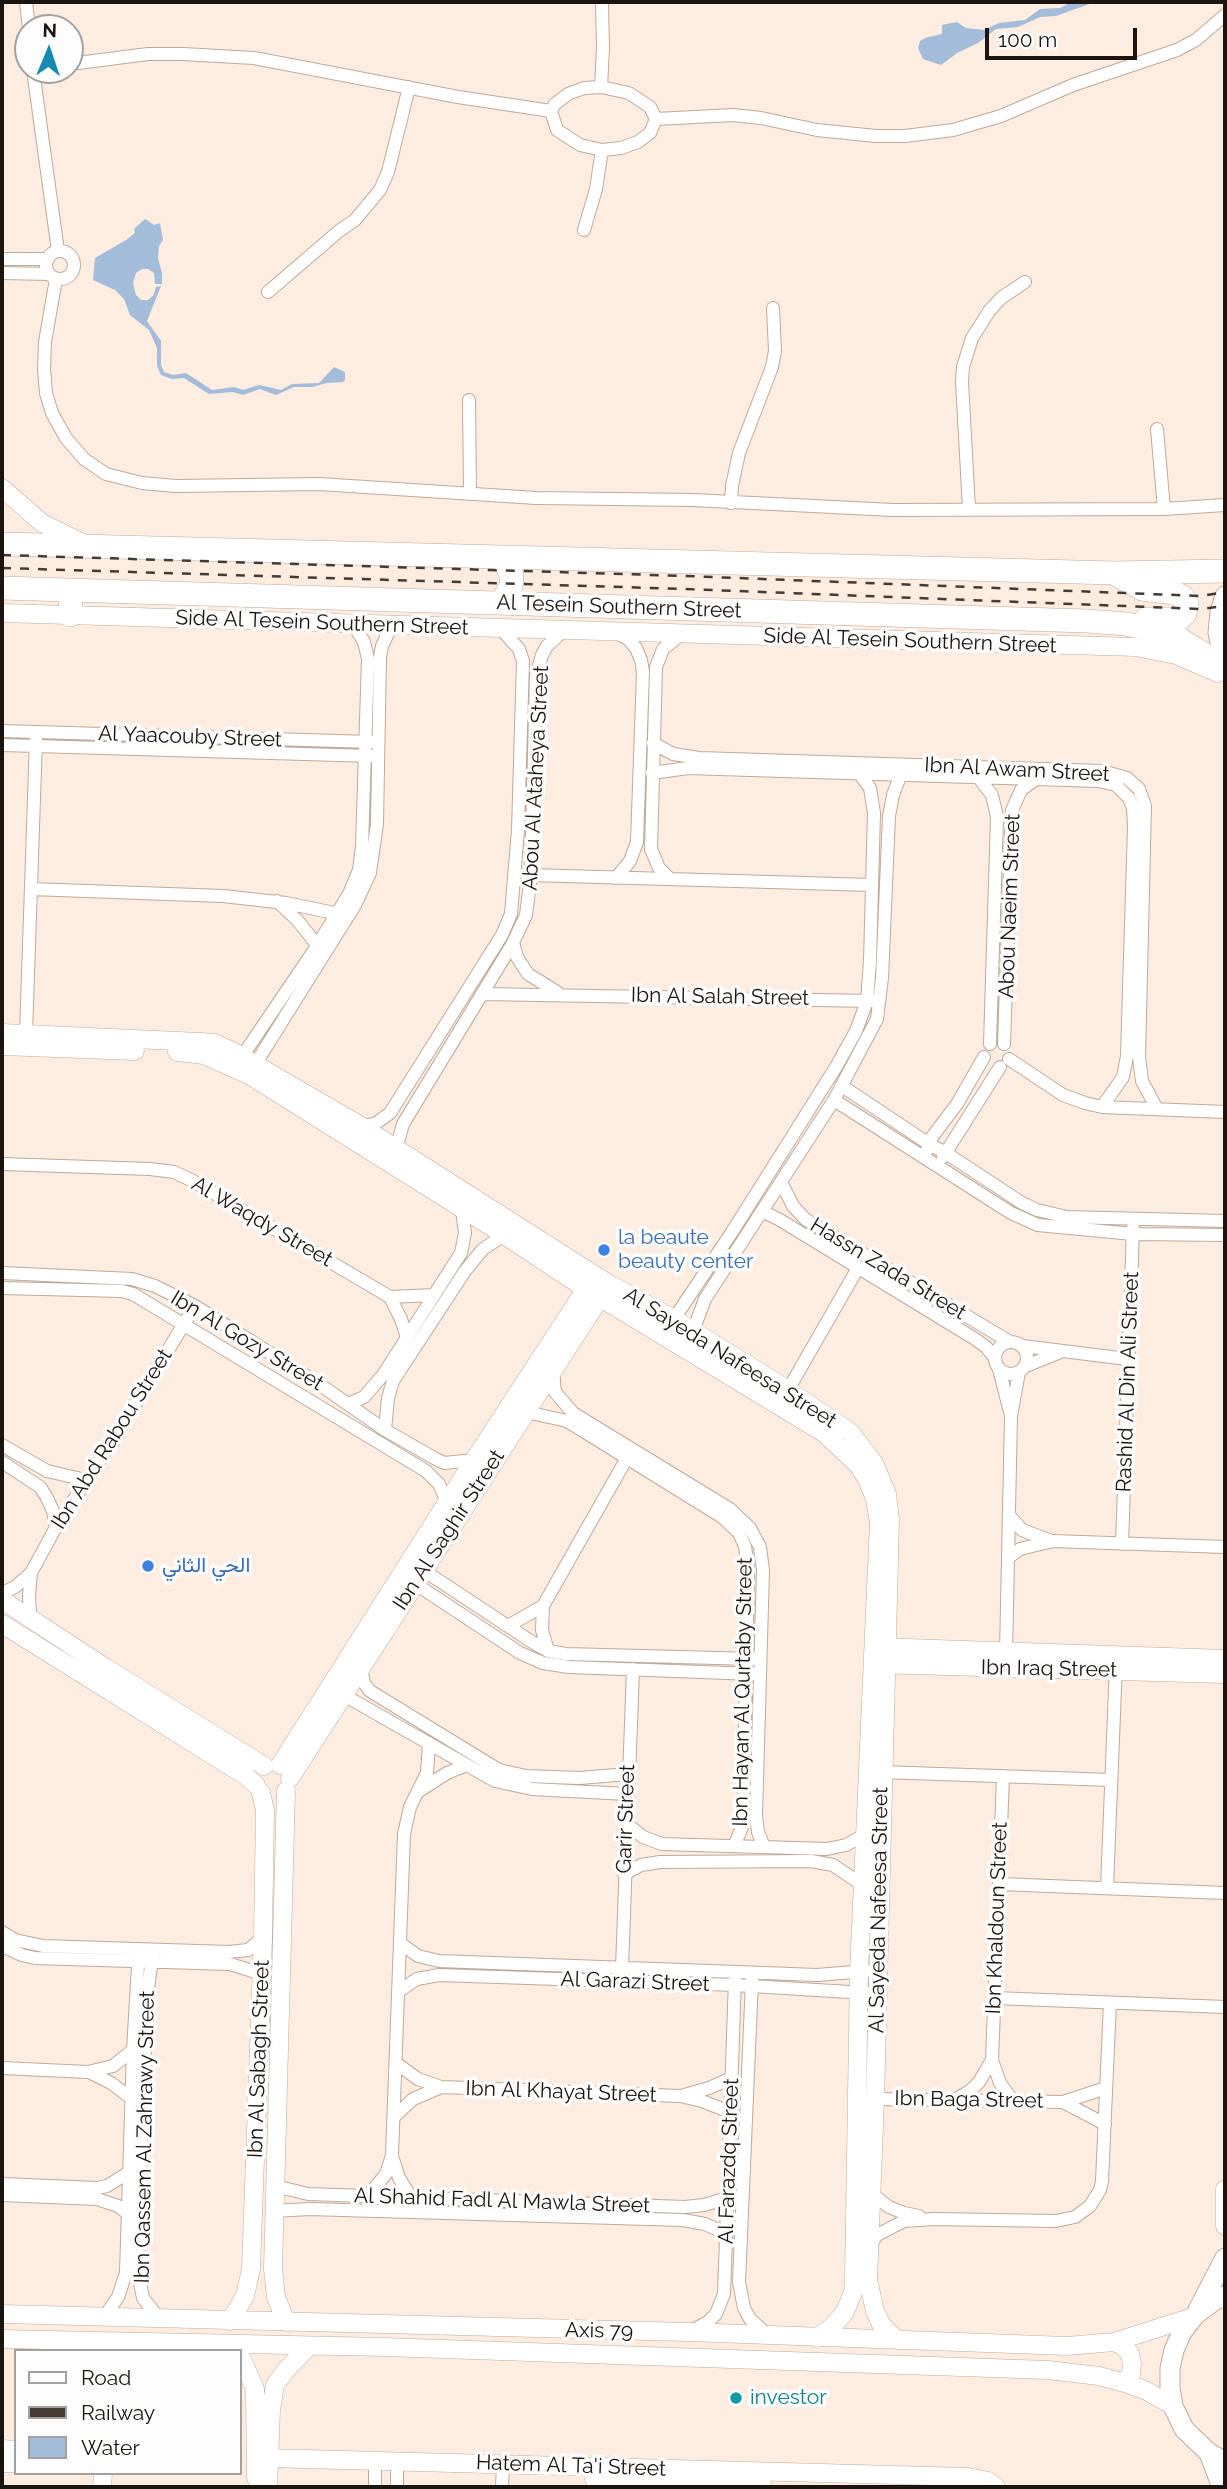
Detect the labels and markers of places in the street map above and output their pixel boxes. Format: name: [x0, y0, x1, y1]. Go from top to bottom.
place label: la beaute beauty center: [618, 1225, 753, 1275]
marker: la beaute beauty center: [596, 1242, 612, 1258]
place label: الحي الثاني: [162, 1553, 250, 1579]
marker: الحي الثاني: [140, 1558, 156, 1574]
place label: investor: [750, 2385, 827, 2411]
marker: investor: [728, 2390, 744, 2406]

